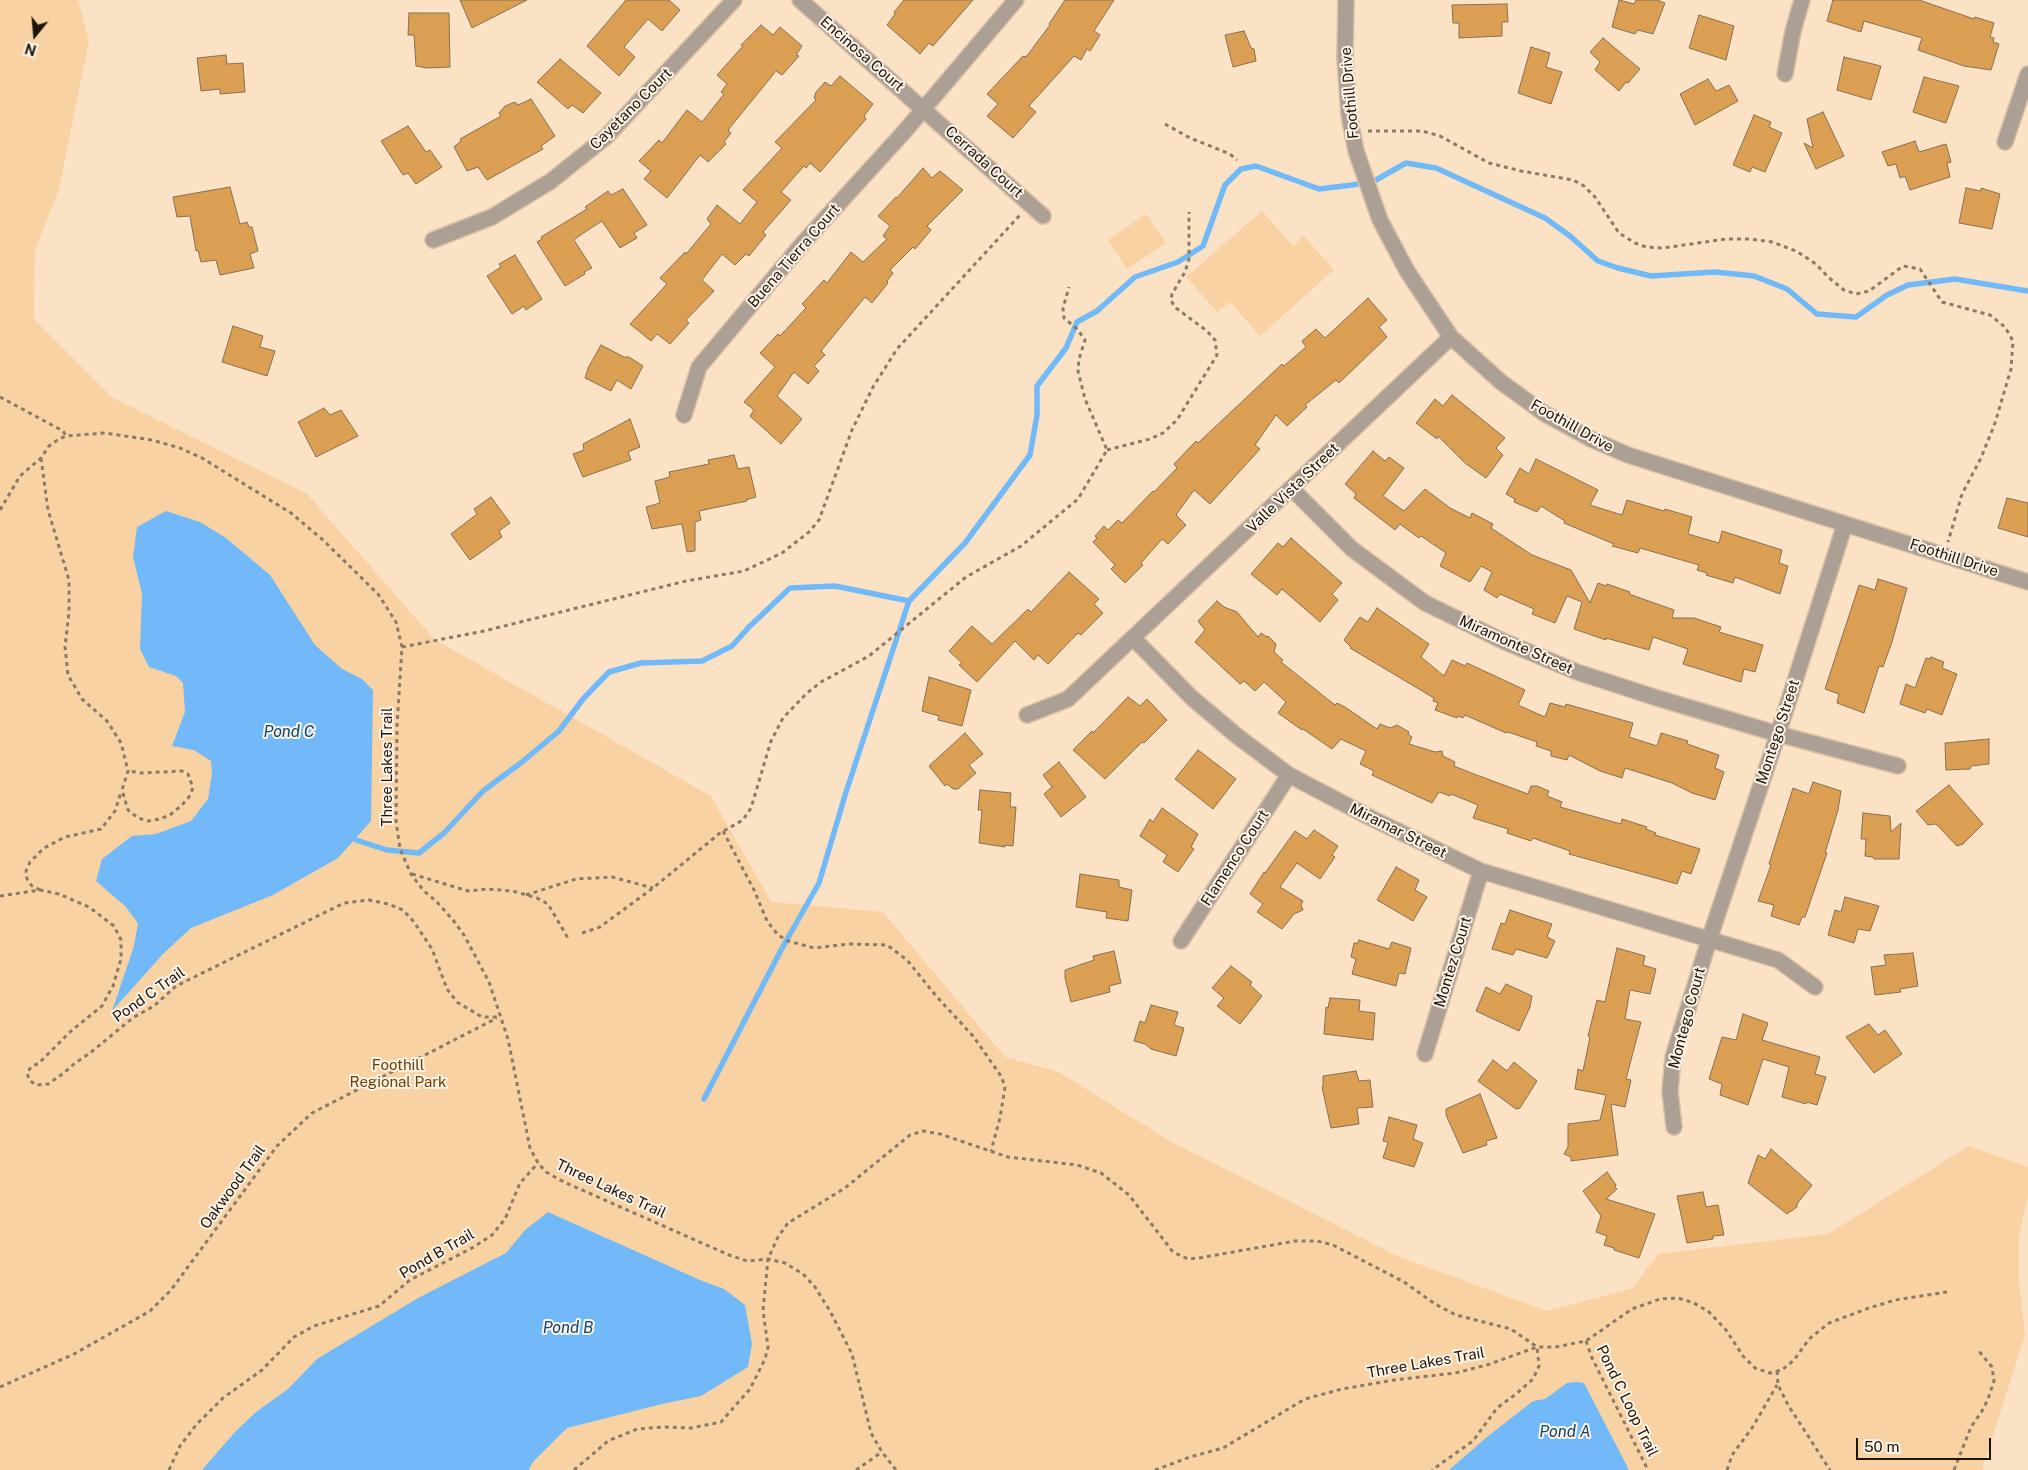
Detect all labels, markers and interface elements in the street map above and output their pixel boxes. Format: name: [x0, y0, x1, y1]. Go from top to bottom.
north arrow: [10, 10, 60, 60]
street label: Encinosa Court: [816, 13, 908, 95]
text: N: [23, 40, 38, 59]
street label: Foothill Drive: [1337, 46, 1363, 140]
street label: Cayetano Court: [586, 64, 676, 154]
street label: Cerrada Court: [941, 122, 1027, 202]
street label: Buena Tierra Court: [744, 201, 844, 311]
street label: Foothill Drive: [1527, 396, 1617, 456]
street label: Valle Vista Street: [1243, 439, 1343, 537]
street label: Foothill Drive: [1907, 535, 2001, 581]
street label: Miramonte Street: [1456, 612, 1576, 678]
street label: Montego Street: [1753, 677, 1803, 787]
street label: Three Lakes Trail: [378, 707, 396, 827]
water label: Pond C: [263, 722, 315, 742]
street label: Miramar Street: [1347, 800, 1449, 862]
street label: Flamenco Court: [1197, 807, 1273, 909]
street label: Montez Court: [1431, 914, 1475, 1010]
street label: Pond C Trail: [110, 964, 188, 1026]
street label: Montego Court: [1665, 965, 1709, 1071]
park label: Foothill Regional Park: [350, 1056, 446, 1091]
street label: Oakwood Trail: [196, 1141, 270, 1233]
street label: Three Lakes Trail: [553, 1156, 669, 1222]
street label: Pond B Trail: [396, 1225, 478, 1283]
water label: Pond B: [543, 1318, 593, 1338]
street label: Pond C Loop Trail: [1592, 1342, 1662, 1460]
street label: Three Lakes Trail: [1366, 1344, 1486, 1382]
water label: Pond A: [1539, 1422, 1591, 1442]
scale bar: [1858, 1428, 1993, 1460]
text: 50 m: [1864, 1438, 1899, 1455]

